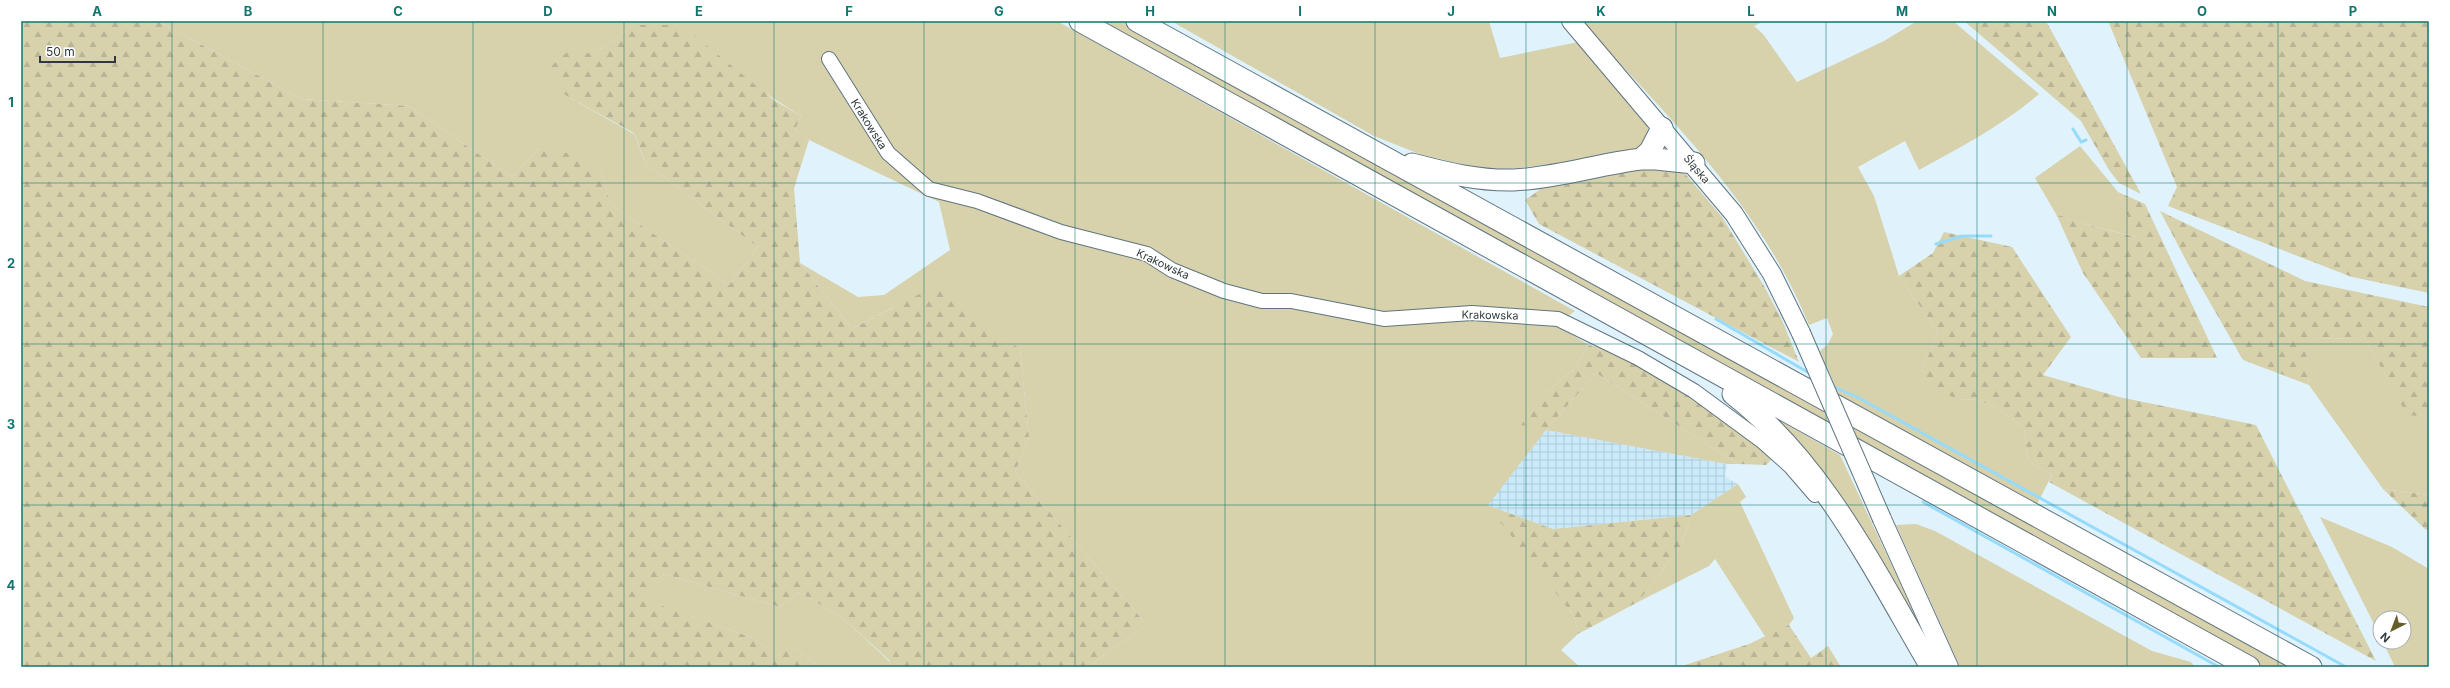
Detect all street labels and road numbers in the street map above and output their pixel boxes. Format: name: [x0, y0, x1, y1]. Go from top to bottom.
street label: Krakowska: [848, 96, 890, 152]
street label: Śląska: [1681, 152, 1713, 186]
street label: Krakowska: [1134, 246, 1192, 282]
street label: Krakowska: [1461, 308, 1519, 322]

